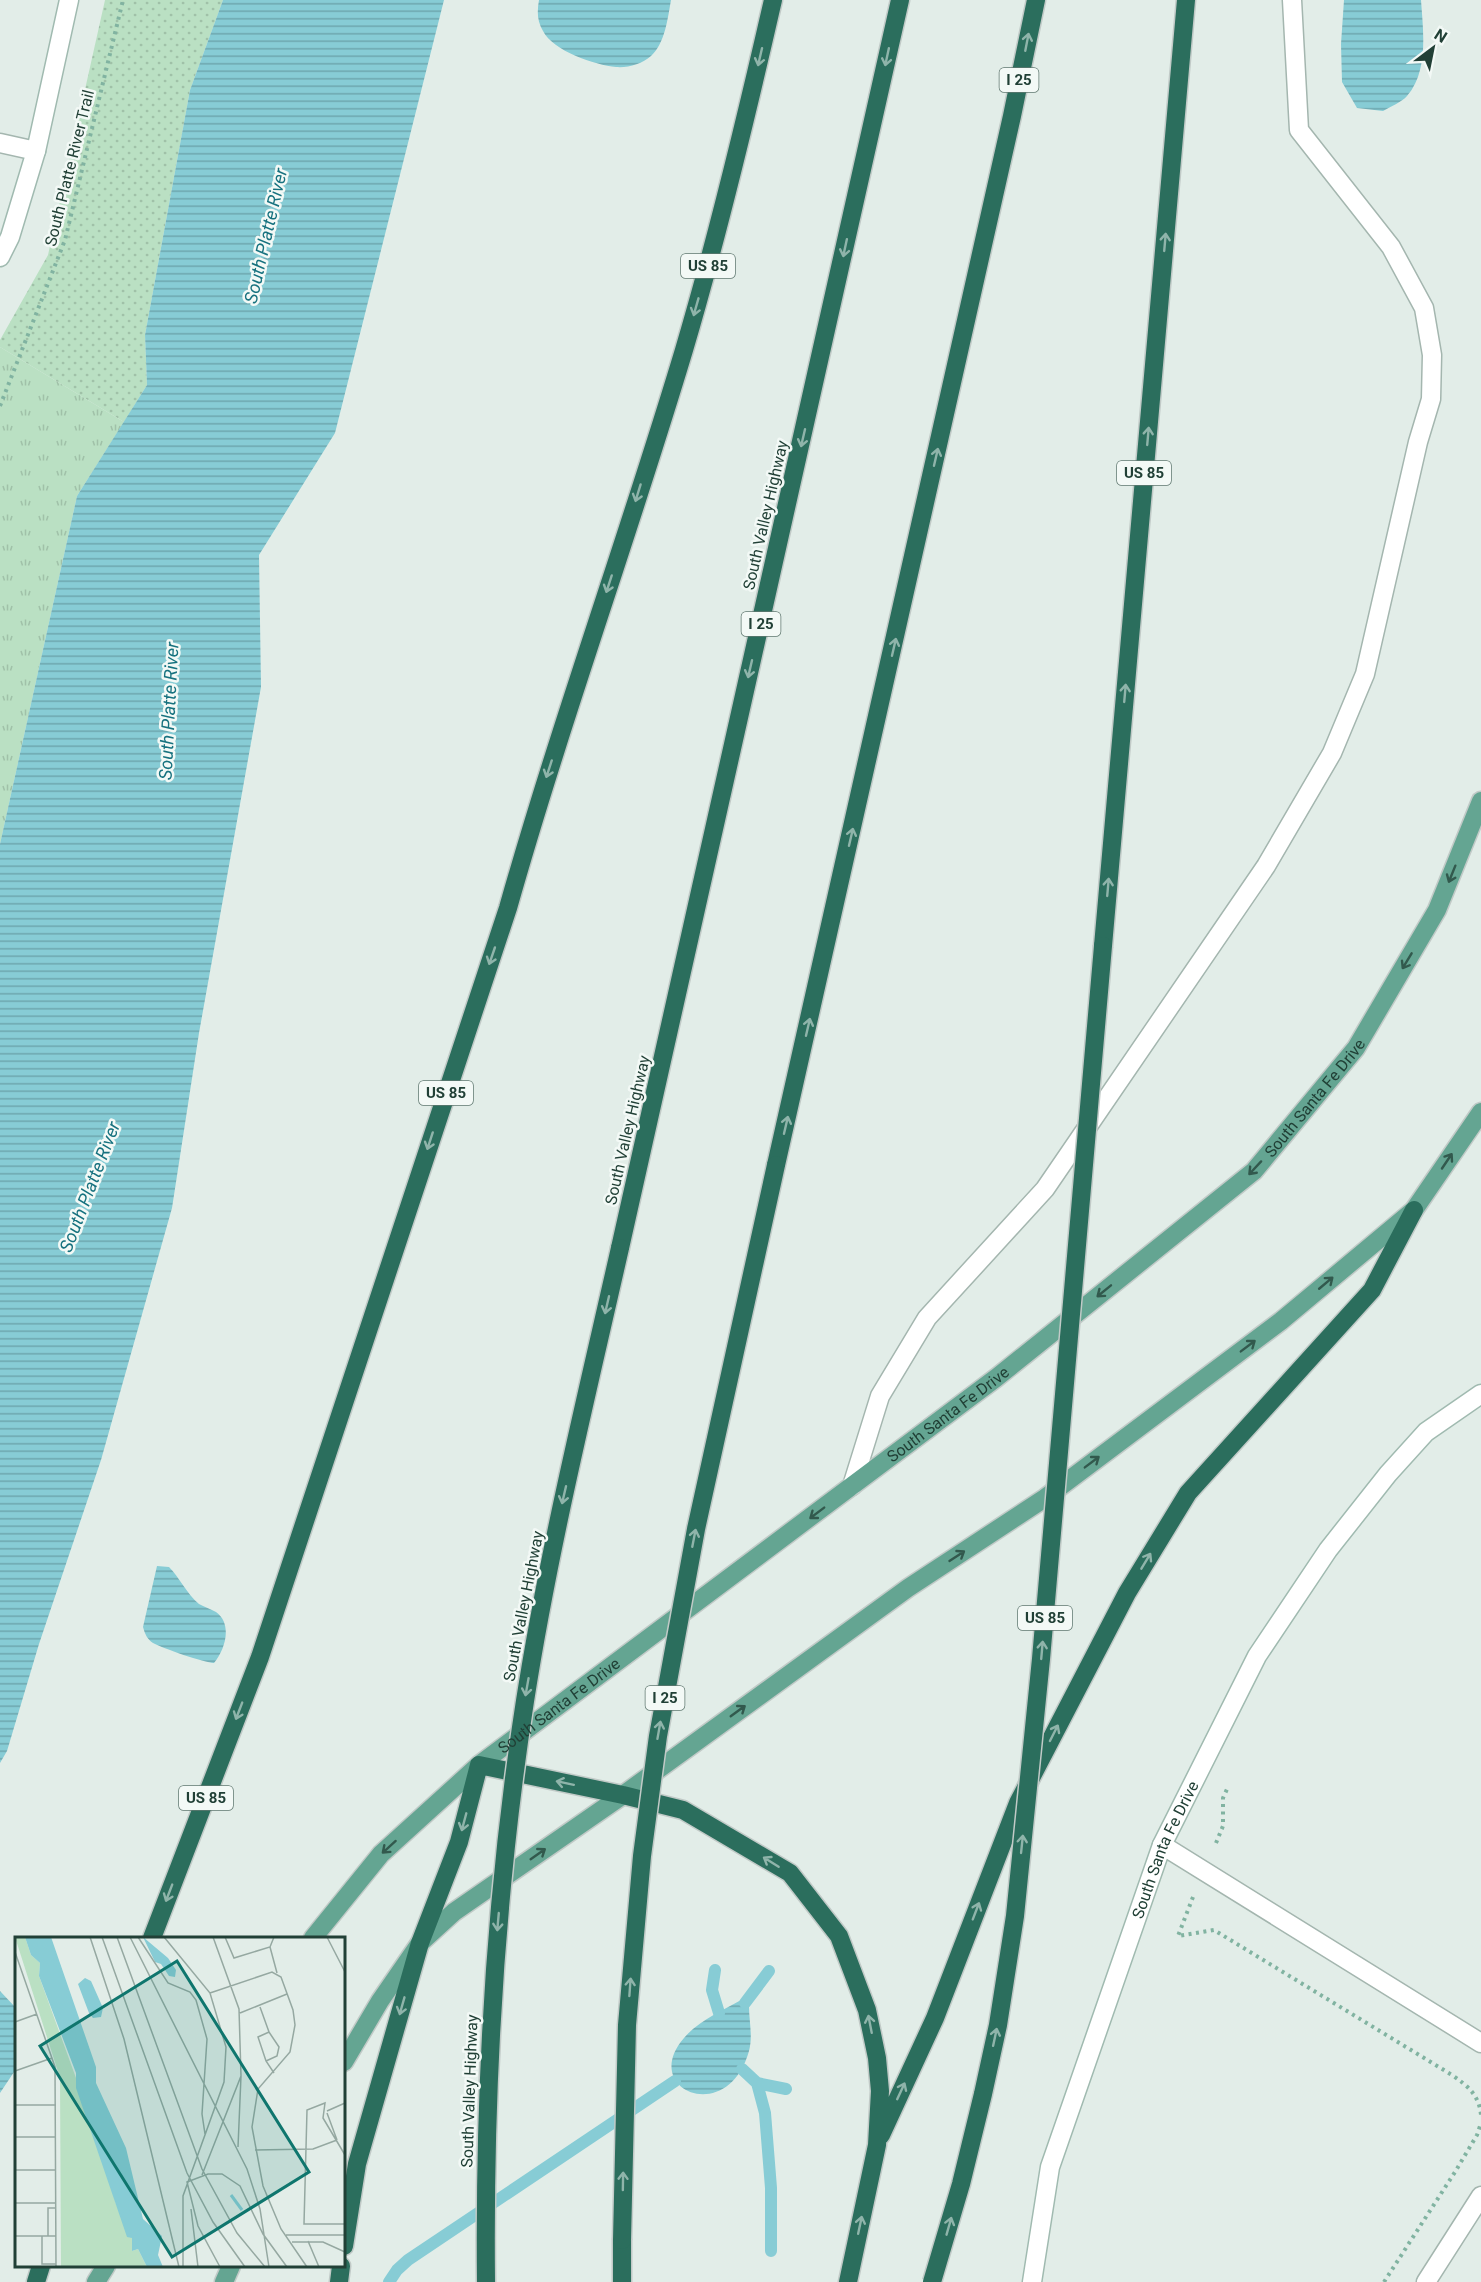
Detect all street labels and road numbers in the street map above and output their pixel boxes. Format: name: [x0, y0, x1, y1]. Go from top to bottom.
road number: I 25: [1000, 68, 1038, 92]
street label: South Platte River Trail: [41, 88, 98, 248]
road number: US 85: [681, 254, 735, 278]
street label: South Valley Highway: [739, 438, 792, 592]
road number: US 85: [1117, 461, 1171, 485]
road number: I 25: [742, 612, 780, 636]
street label: South Santa Fe Drive: [1261, 1036, 1369, 1161]
street label: South Valley Highway: [601, 1053, 654, 1207]
road number: US 85: [419, 1081, 473, 1105]
street label: South Santa Fe Drive: [883, 1363, 1013, 1466]
street label: South Valley Highway: [500, 1529, 547, 1683]
road number: US 85: [1018, 1606, 1072, 1630]
street label: South Santa Fe Drive: [494, 1654, 624, 1758]
road number: I 25: [646, 1686, 684, 1710]
street label: South Santa Fe Drive: [1128, 1778, 1203, 1921]
road number: US 85: [179, 1786, 233, 1810]
street label: South Valley Highway: [457, 2014, 482, 2168]

